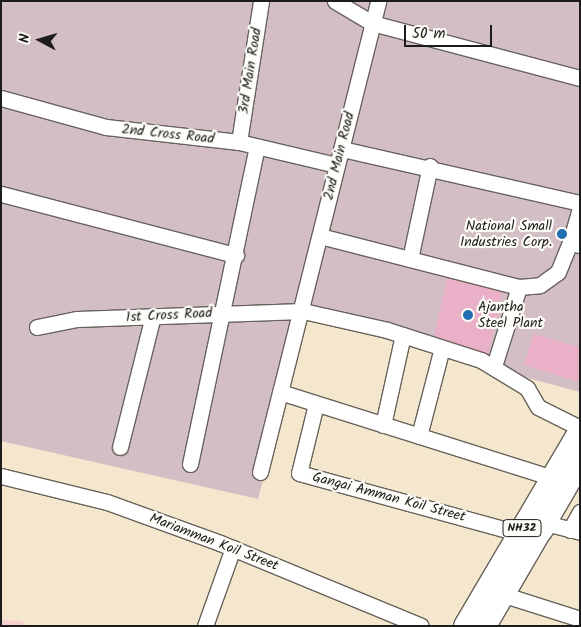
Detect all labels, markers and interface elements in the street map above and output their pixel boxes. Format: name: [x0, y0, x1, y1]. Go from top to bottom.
north arrow: [15, 15, 65, 65]
scale bar: [406, 15, 494, 47]
text: 50 m: [412, 22, 446, 46]
street label: 3rd Main Road: [235, 27, 265, 115]
text: N: [14, 33, 36, 44]
street label: 2nd Main Road: [320, 110, 358, 202]
street label: 2nd Cross Road: [121, 121, 215, 147]
place label: National Small Industries Corp.: [460, 218, 552, 250]
marker: National Small Industries Corp.: [556, 228, 568, 240]
place label: Ajantha Steel Plant: [478, 299, 543, 332]
street label: 1st Cross Road: [125, 304, 213, 326]
marker: Ajantha Steel Plant: [462, 309, 474, 321]
street label: Gangai Amman Koil Street: [311, 468, 467, 526]
street label: Mariamman Koil Street: [147, 510, 281, 574]
road number: NH32: [502, 518, 542, 538]

